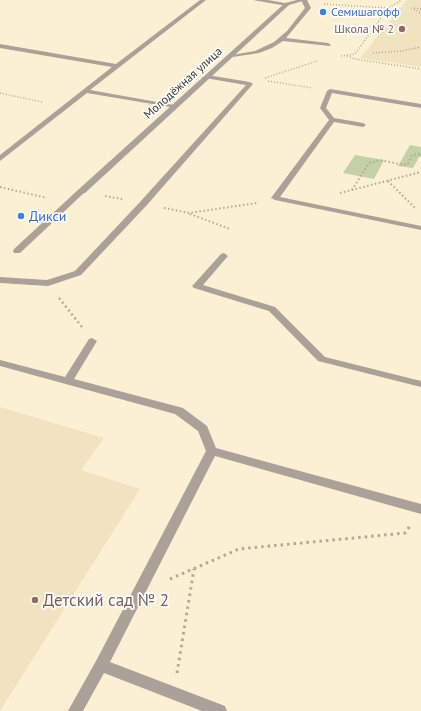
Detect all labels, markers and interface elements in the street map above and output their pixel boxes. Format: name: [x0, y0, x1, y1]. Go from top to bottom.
place label: Семишагофф: [331, 4, 400, 19]
marker: Семишагофф: [318, 7, 328, 17]
place label: Школа № 2: [334, 21, 394, 36]
marker: Школа № 2: [397, 24, 407, 34]
street label: Молодёжная улица: [140, 43, 225, 122]
place label: Дикси: [29, 207, 67, 225]
marker: Дикси: [16, 211, 26, 221]
place label: Детский сад № 2: [43, 589, 169, 611]
marker: Детский сад № 2: [30, 595, 40, 605]

